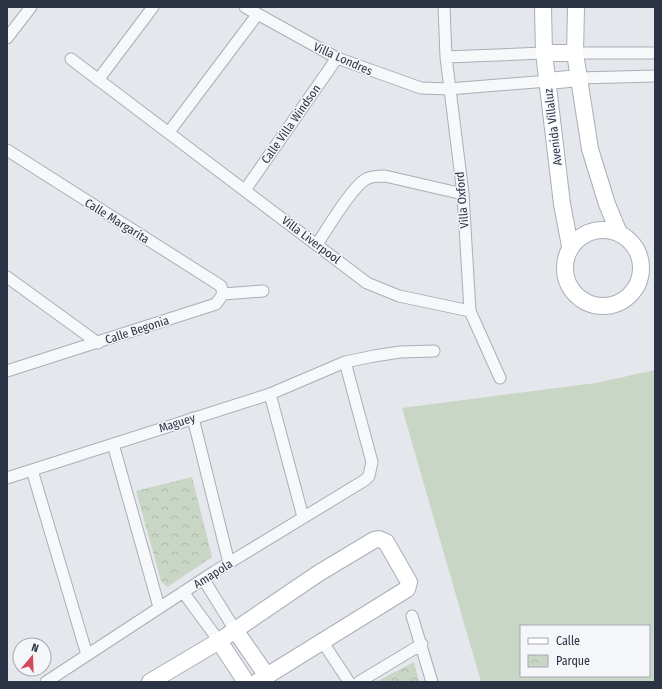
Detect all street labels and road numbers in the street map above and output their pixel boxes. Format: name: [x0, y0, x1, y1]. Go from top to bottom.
street label: Villa Londres: [311, 40, 375, 78]
street label: Calle Villa Windson: [258, 82, 324, 166]
street label: Avenida Villaluz: [541, 88, 565, 166]
street label: Villa Oxford: [453, 171, 471, 229]
street label: Calle Margarita: [82, 196, 152, 246]
street label: Villa Liverpool: [279, 213, 343, 267]
street label: Calle Begonia: [103, 313, 171, 347]
street label: Maguey: [157, 410, 198, 435]
street label: Amapola: [191, 557, 235, 591]

